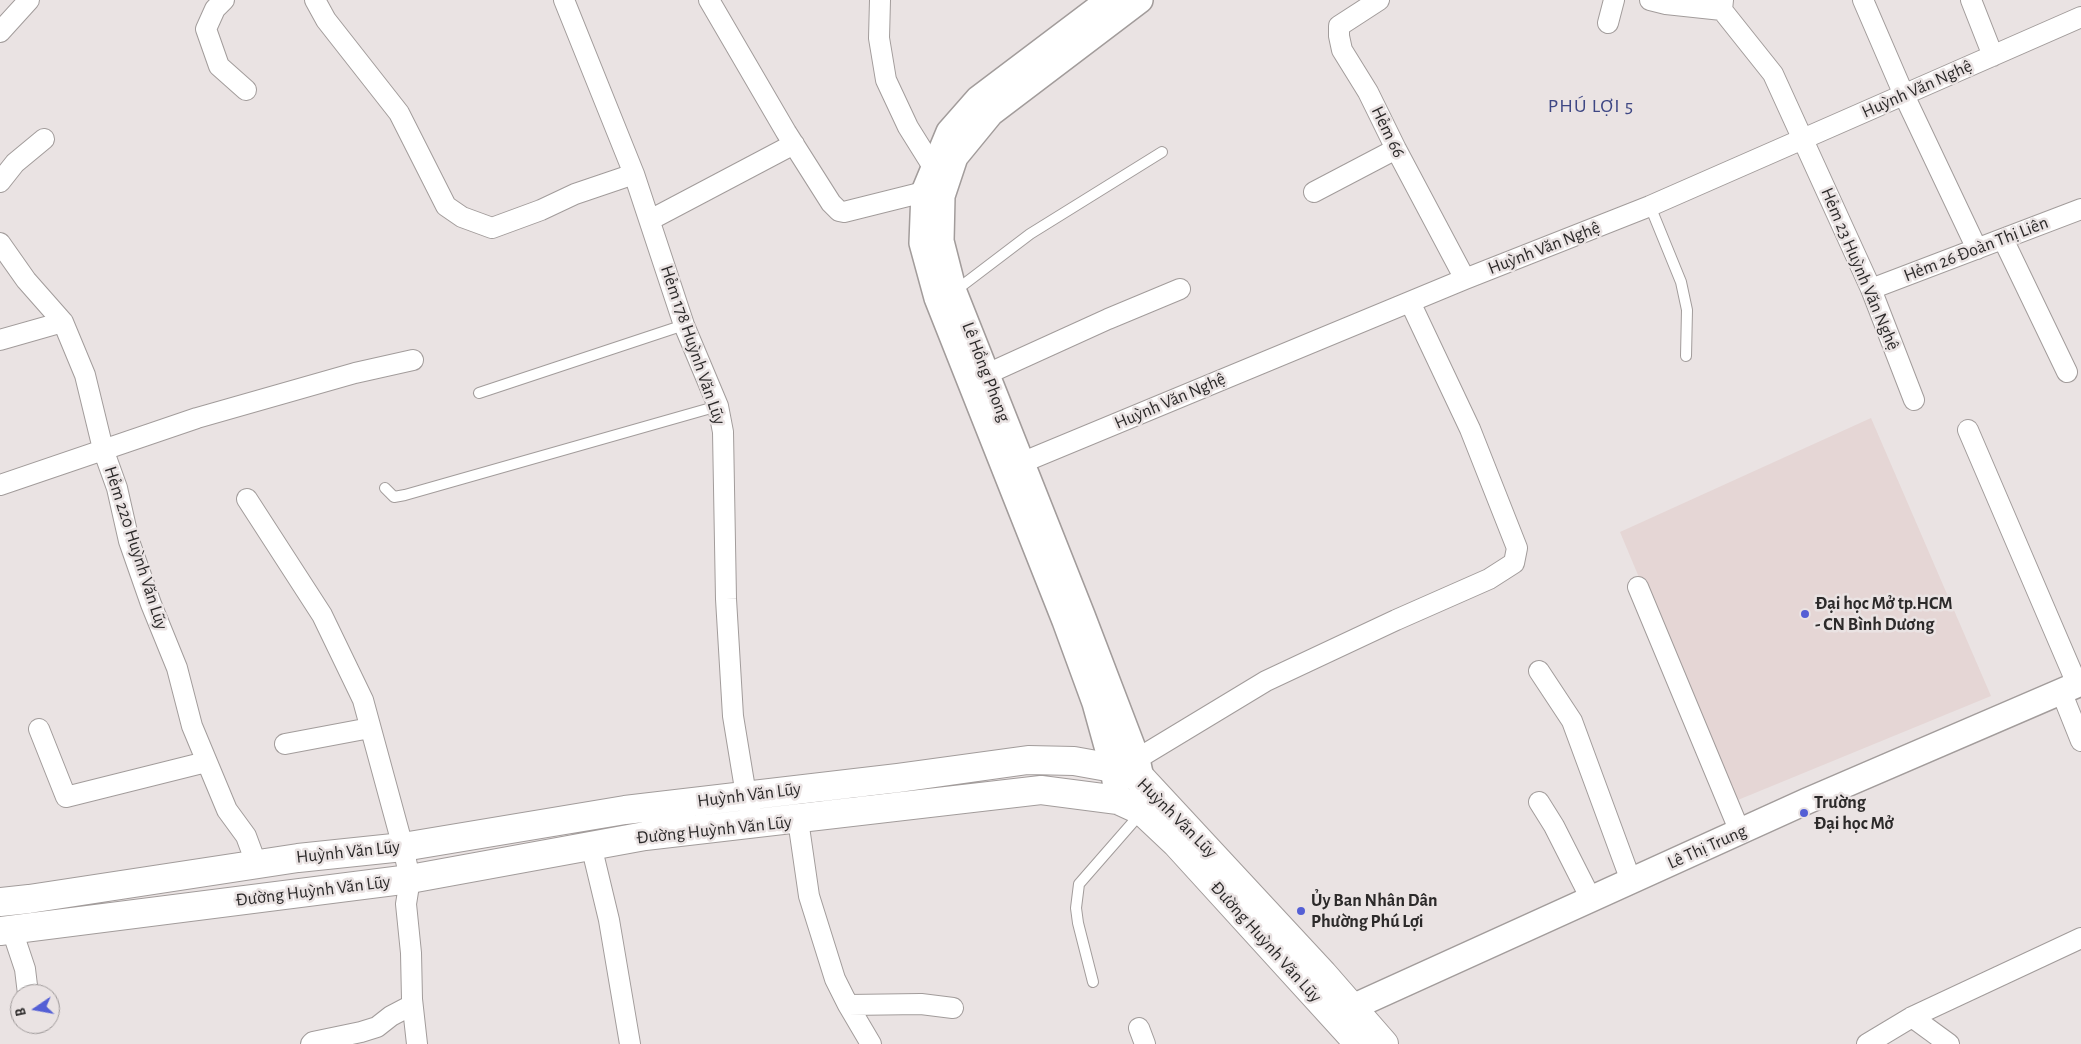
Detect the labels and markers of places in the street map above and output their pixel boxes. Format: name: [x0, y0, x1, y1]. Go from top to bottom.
place label: Đại học Mở tp.HCM - CN Bình Dương: [1815, 593, 1953, 636]
marker: Đại học Mở tp.HCM - CN Bình Dương: [1799, 608, 1811, 620]
place label: Trường Đại học Mở: [1814, 792, 1894, 834]
marker: Trường Đại học Mở: [1798, 807, 1810, 819]
place label: Ủy Ban Nhân Dân Phường Phú Lợi: [1311, 890, 1437, 932]
marker: Ủy Ban Nhân Dân Phường Phú Lợi: [1295, 905, 1307, 917]

